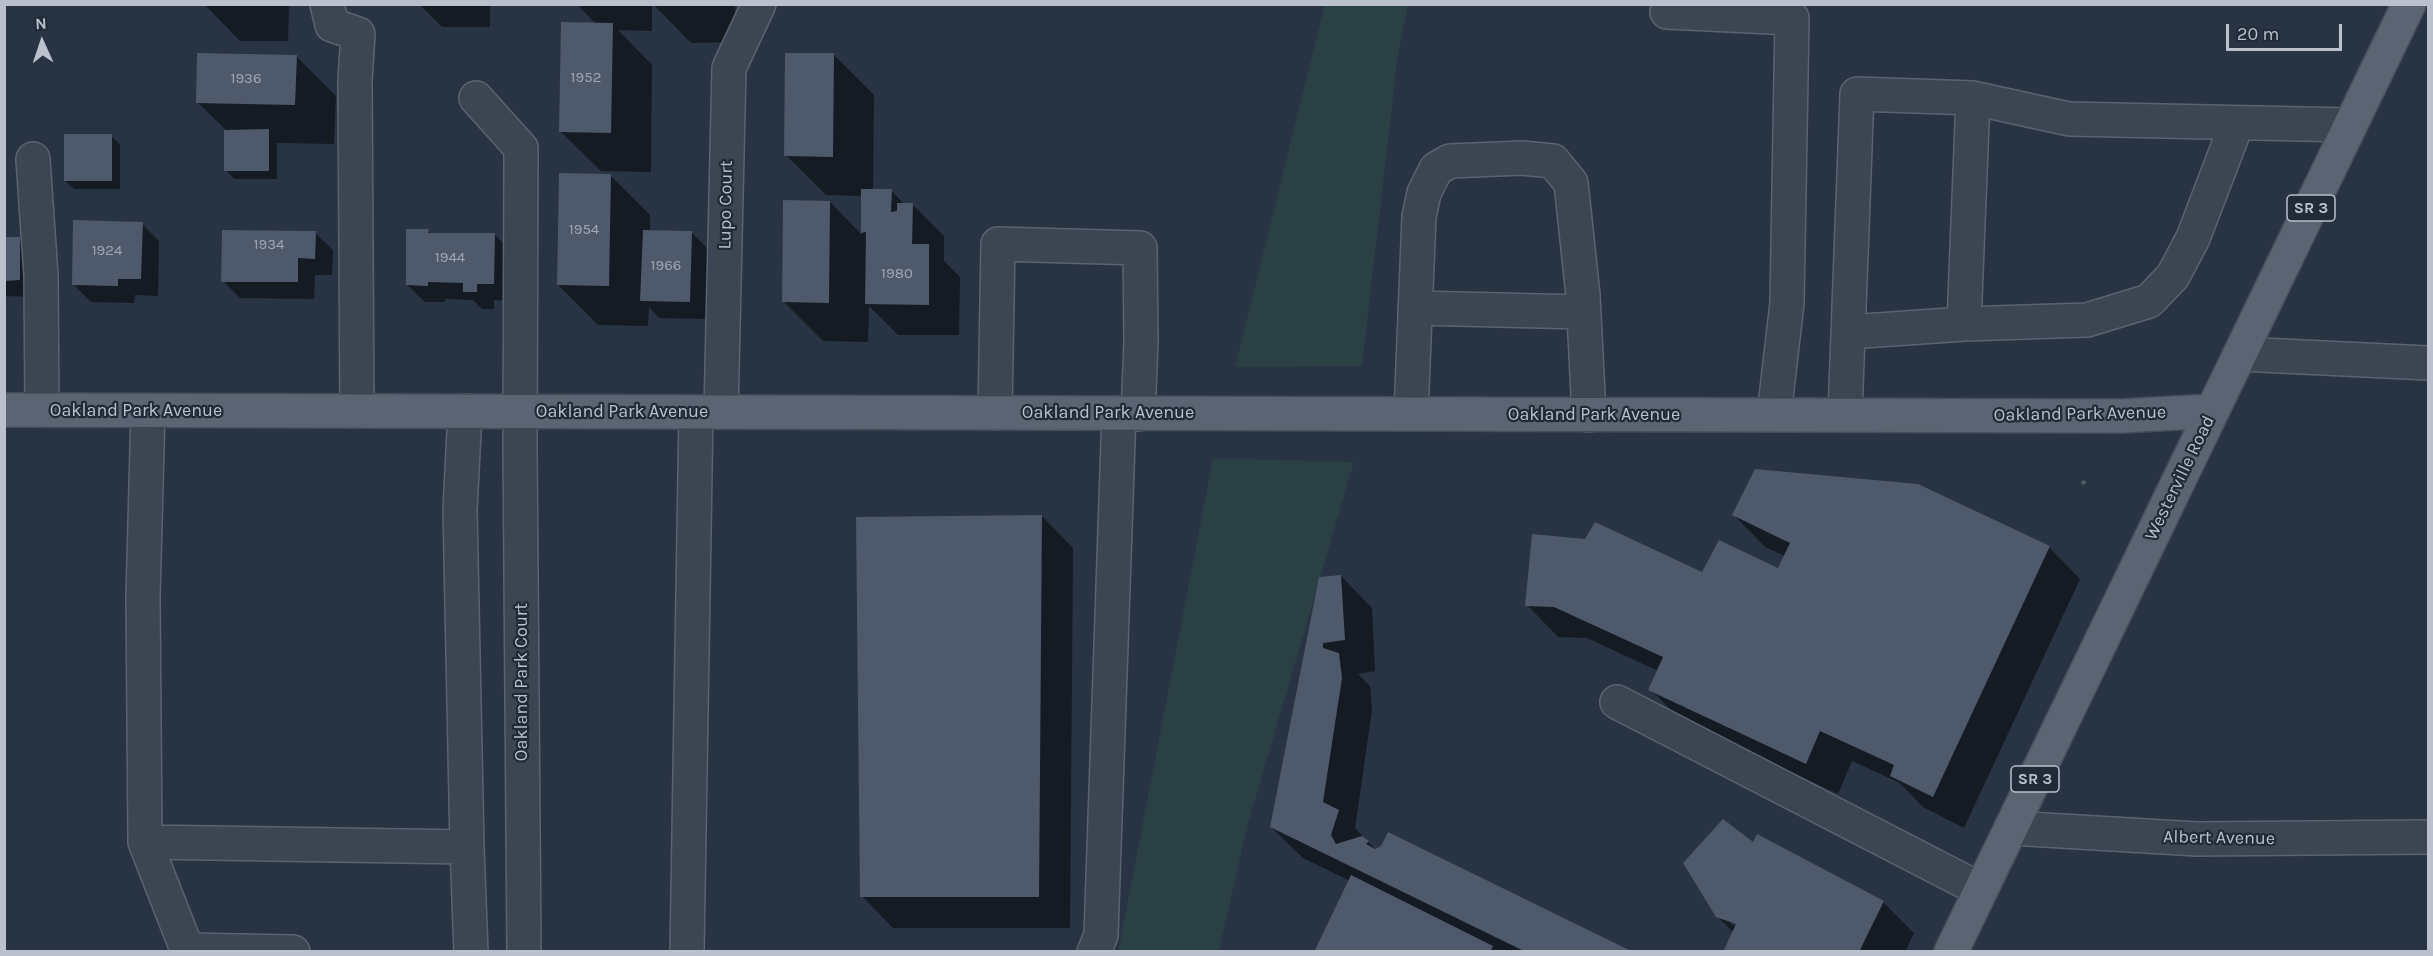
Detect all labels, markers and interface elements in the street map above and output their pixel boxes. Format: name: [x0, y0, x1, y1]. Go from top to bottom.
north arrow: [12, 12, 72, 72]
scale bar: [2229, 12, 2344, 50]
text: N: [35, 14, 47, 33]
text: 20 m: [2237, 23, 2279, 45]
house number: 1952: [571, 69, 601, 87]
house number: 1936: [230, 70, 262, 88]
street label: Lupo Court: [714, 160, 738, 250]
road number: SR 3: [2287, 195, 2335, 221]
house number: 1954: [569, 221, 599, 239]
house number: 1934: [254, 236, 284, 254]
house number: 1924: [92, 242, 122, 260]
house number: 1944: [435, 249, 465, 267]
house number: 1966: [651, 257, 681, 275]
house number: 1980: [881, 265, 913, 283]
street label: Oakland Park Avenue: [50, 400, 222, 422]
street label: Oakland Park Avenue: [536, 401, 708, 423]
street label: Oakland Park Avenue: [1022, 402, 1194, 424]
street label: Oakland Park Avenue: [1994, 402, 2166, 426]
street label: Oakland Park Avenue: [1508, 404, 1680, 426]
street label: Westerville Road: [2140, 412, 2220, 544]
street label: Oakland Park Court: [511, 603, 533, 761]
road number: SR 3: [2011, 766, 2059, 792]
street label: Albert Avenue: [2163, 826, 2275, 850]

